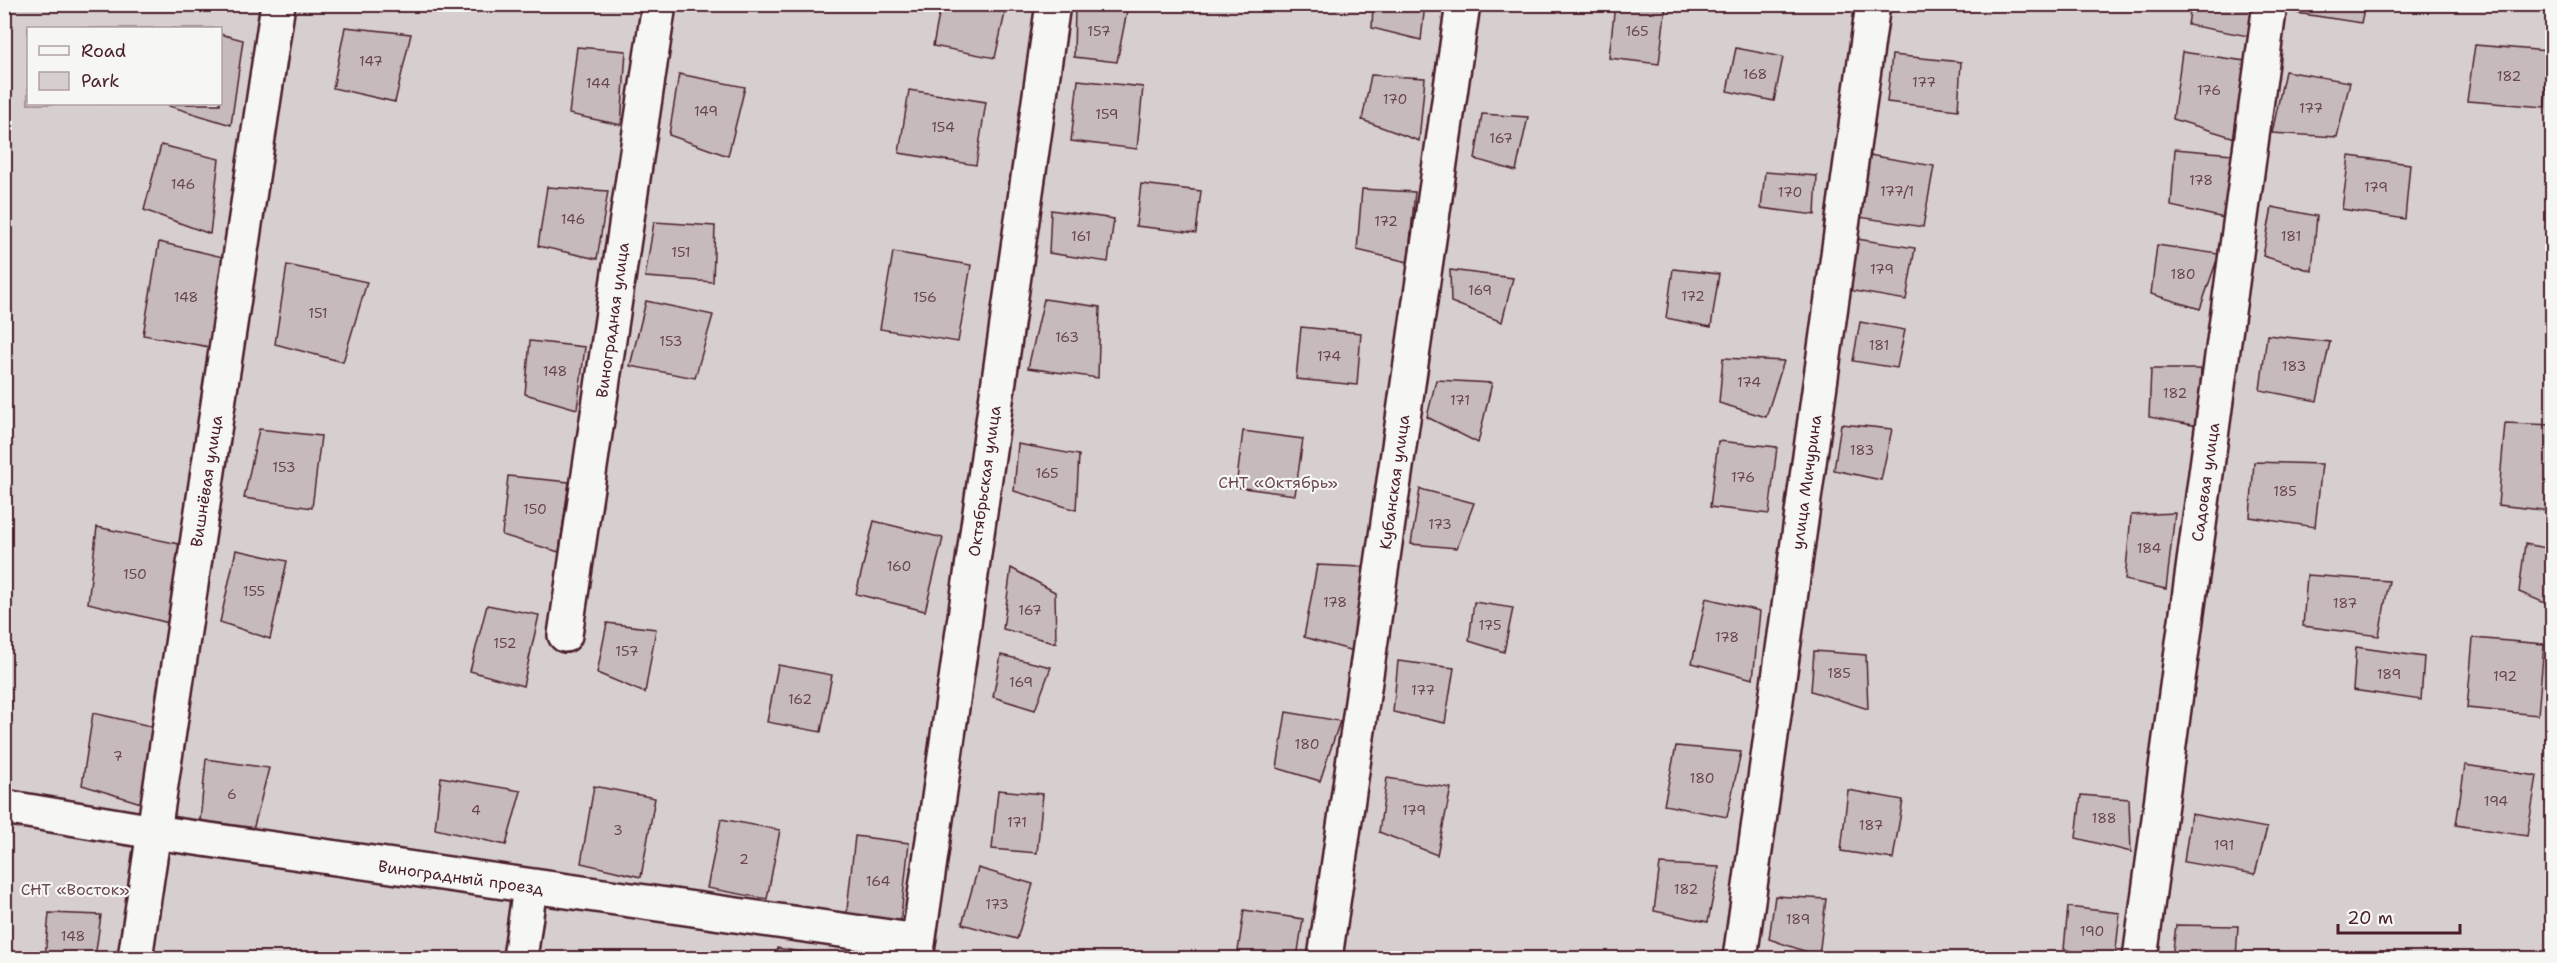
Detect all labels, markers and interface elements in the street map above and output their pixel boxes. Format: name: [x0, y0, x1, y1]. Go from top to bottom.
house number: 157: [1087, 22, 1111, 40]
house number: 165: [1625, 22, 1649, 40]
legend: [27, 27, 222, 105]
text: Road: [81, 39, 126, 63]
house number: 147: [359, 52, 383, 70]
house number: 168: [1743, 65, 1767, 83]
house number: 182: [2497, 67, 2521, 85]
text: Park: [81, 69, 120, 93]
house number: 177: [1912, 73, 1936, 91]
house number: 144: [586, 74, 610, 92]
house number: 176: [2197, 81, 2221, 99]
house number: 170: [1383, 90, 1407, 108]
house number: 177: [2299, 99, 2323, 117]
house number: 149: [694, 102, 718, 120]
house number: 159: [1095, 105, 1119, 123]
house number: 154: [931, 118, 955, 136]
house number: 167: [1489, 129, 1513, 147]
house number: 178: [2189, 171, 2213, 189]
house number: 146: [171, 175, 195, 193]
house number: 179: [2364, 178, 2388, 196]
house number: 177/1: [1880, 182, 1914, 200]
house number: 170: [1778, 183, 1802, 201]
house number: 146: [561, 210, 585, 228]
house number: 172: [1374, 212, 1398, 230]
house number: 161: [1071, 227, 1091, 245]
house number: 181: [2281, 227, 2301, 245]
street label: Виноградная улица: [591, 241, 634, 399]
house number: 151: [671, 243, 691, 261]
house number: 179: [1870, 260, 1894, 278]
house number: 180: [2171, 265, 2195, 283]
house number: 169: [1468, 281, 1492, 299]
house number: 172: [1681, 287, 1705, 305]
house number: 148: [174, 288, 198, 306]
house number: 156: [913, 288, 937, 306]
house number: 151: [308, 304, 328, 322]
house number: 163: [1055, 328, 1079, 346]
house number: 153: [659, 332, 683, 350]
house number: 181: [1869, 336, 1889, 354]
house number: 174: [1317, 347, 1341, 365]
house number: 183: [2282, 357, 2306, 375]
house number: 148: [543, 362, 567, 380]
house number: 174: [1737, 373, 1761, 391]
house number: 182: [2163, 384, 2187, 402]
house number: 171: [1450, 391, 1470, 409]
street label: Октябрьская улица: [964, 404, 1005, 558]
street label: Кубанская улица: [1375, 413, 1414, 551]
street label: улица Мичурина: [1787, 413, 1826, 551]
street label: Вишнёвая улица: [186, 414, 227, 548]
street label: Садовая улица: [2187, 421, 2224, 543]
house number: 183: [1850, 441, 1874, 459]
house number: 153: [272, 458, 296, 476]
house number: 165: [1035, 464, 1059, 482]
house number: 176: [1731, 468, 1755, 486]
park label: СНТ «Октябрь»: [1218, 472, 1338, 493]
house number: 185: [2273, 482, 2297, 500]
house number: 150: [523, 500, 547, 518]
house number: 173: [1428, 515, 1452, 533]
house number: 184: [2137, 539, 2162, 557]
house number: 160: [887, 557, 911, 575]
house number: 150: [123, 565, 147, 583]
house number: 155: [243, 582, 265, 600]
house number: 178: [1323, 593, 1347, 611]
house number: 187: [2333, 594, 2357, 612]
house number: 167: [1018, 601, 1042, 619]
house number: 175: [1479, 616, 1502, 634]
house number: 178: [1715, 628, 1739, 646]
house number: 152: [493, 634, 517, 652]
house number: 157: [615, 642, 639, 660]
house number: 185: [1827, 664, 1851, 682]
house number: 189: [2377, 665, 2401, 683]
house number: 192: [2493, 667, 2517, 685]
house number: 169: [1009, 673, 1033, 691]
house number: 177: [1411, 681, 1435, 699]
house number: 162: [788, 690, 812, 708]
house number: 180: [1295, 735, 1319, 753]
house number: 7: [113, 747, 123, 765]
house number: 180: [1690, 769, 1714, 787]
house number: 6: [227, 785, 237, 803]
house number: 194: [2484, 792, 2508, 810]
house number: 4: [471, 801, 481, 819]
house number: 179: [1402, 801, 1426, 819]
house number: 188: [2092, 809, 2116, 827]
house number: 171: [1007, 813, 1027, 831]
house number: 187: [1859, 816, 1883, 834]
house number: 3: [613, 821, 623, 839]
house number: 191: [2214, 836, 2234, 854]
house number: 2: [739, 850, 749, 868]
street label: Виноградный проезд: [377, 855, 545, 900]
house number: 164: [866, 872, 890, 890]
park label: СНТ «Восток»: [21, 879, 129, 900]
house number: 182: [1674, 880, 1698, 898]
house number: 173: [985, 895, 1009, 913]
scale bar: [2338, 897, 2460, 935]
text: 20 m: [2347, 906, 2393, 930]
house number: 189: [1786, 910, 1810, 928]
house number: 190: [2080, 922, 2104, 940]
house number: 148: [61, 927, 85, 945]

